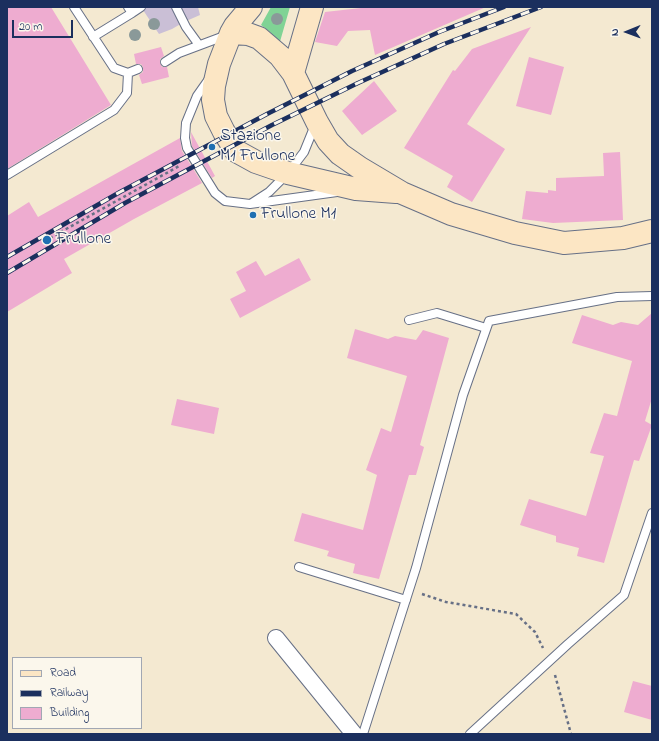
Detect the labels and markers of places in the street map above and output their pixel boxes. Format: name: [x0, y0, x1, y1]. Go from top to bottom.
place label: Stazione M1 Frullone: [220, 127, 295, 167]
marker: Stazione M1 Frullone: [207, 142, 217, 152]
place label: Frullone M1: [261, 205, 336, 225]
marker: Frullone M1: [248, 210, 258, 220]
place label: Frullone: [56, 230, 111, 250]
marker: Frullone: [41, 234, 53, 246]

